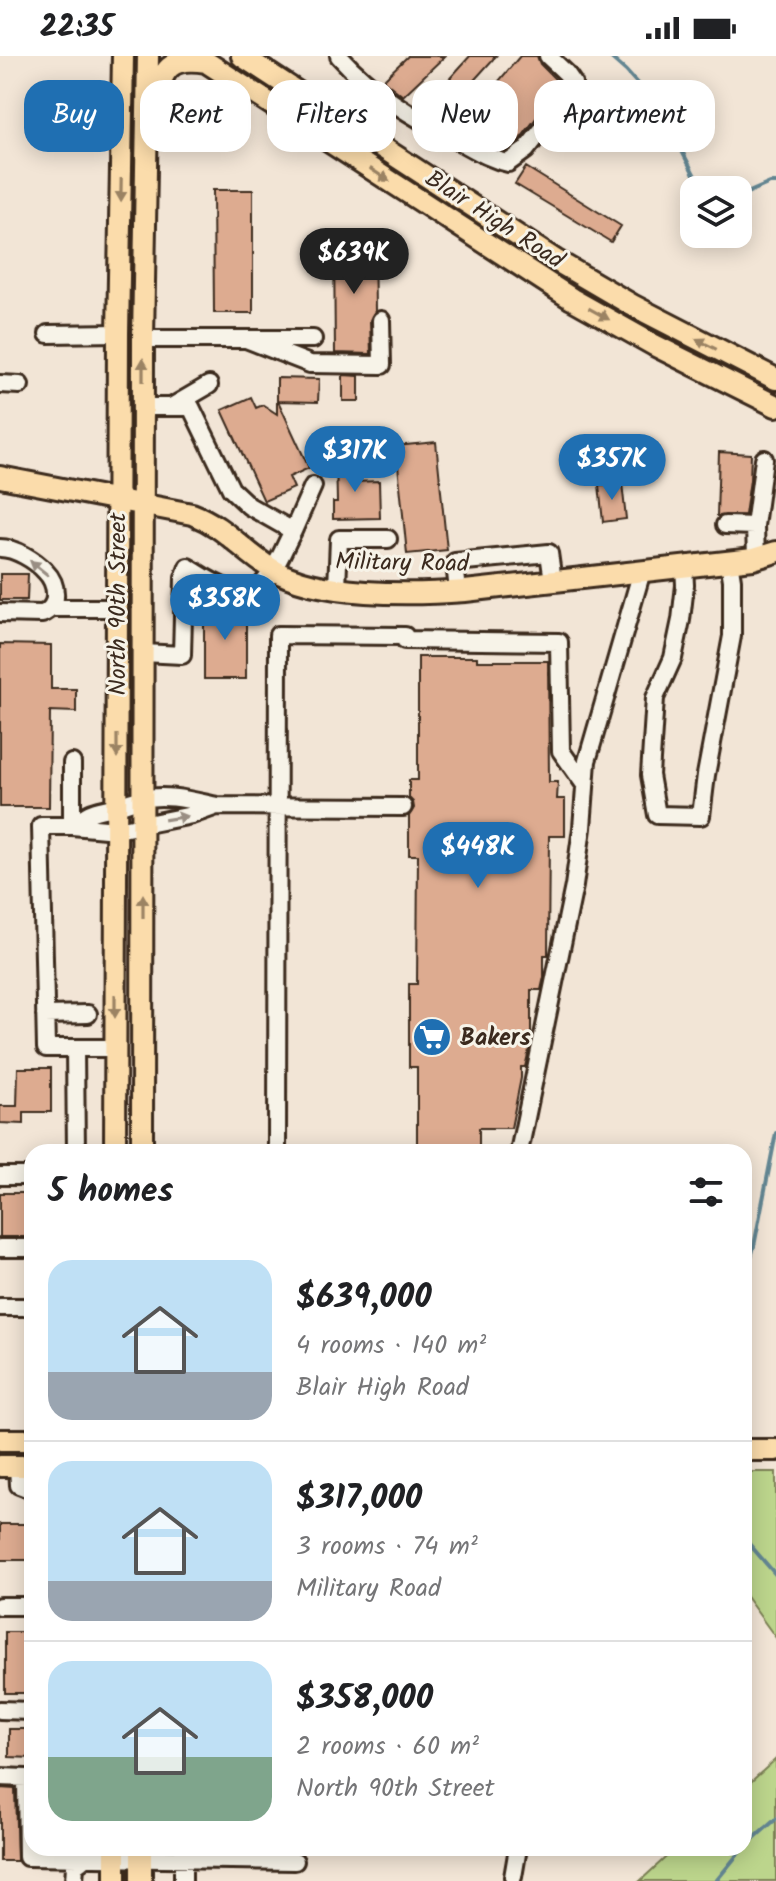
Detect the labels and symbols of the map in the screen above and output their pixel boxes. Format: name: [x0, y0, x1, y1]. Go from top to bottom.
street label: Blair High Road: [417, 160, 573, 281]
one-way arrow: [369, 167, 391, 181]
one-way arrow: [114, 178, 127, 203]
pin: $639K: [298, 228, 410, 296]
one-way arrow: [588, 307, 610, 321]
one-way arrow: [695, 337, 718, 350]
one-way arrow: [137, 357, 149, 382]
pin: $317K: [299, 426, 411, 494]
pin: $357K: [556, 434, 668, 502]
street label: North 90th Street: [99, 512, 138, 696]
street label: Military Road: [335, 543, 470, 584]
one-way arrow: [29, 560, 49, 577]
pin: $358K: [169, 574, 281, 642]
one-way arrow: [111, 734, 124, 759]
one-way arrow: [164, 811, 189, 824]
pin: $448K: [422, 822, 534, 890]
one-way arrow: [137, 893, 149, 918]
one-way arrow: [109, 994, 122, 1019]
supermarket icon: Bakers: [411, 1016, 453, 1058]
place label: Bakers: [460, 1019, 531, 1058]

